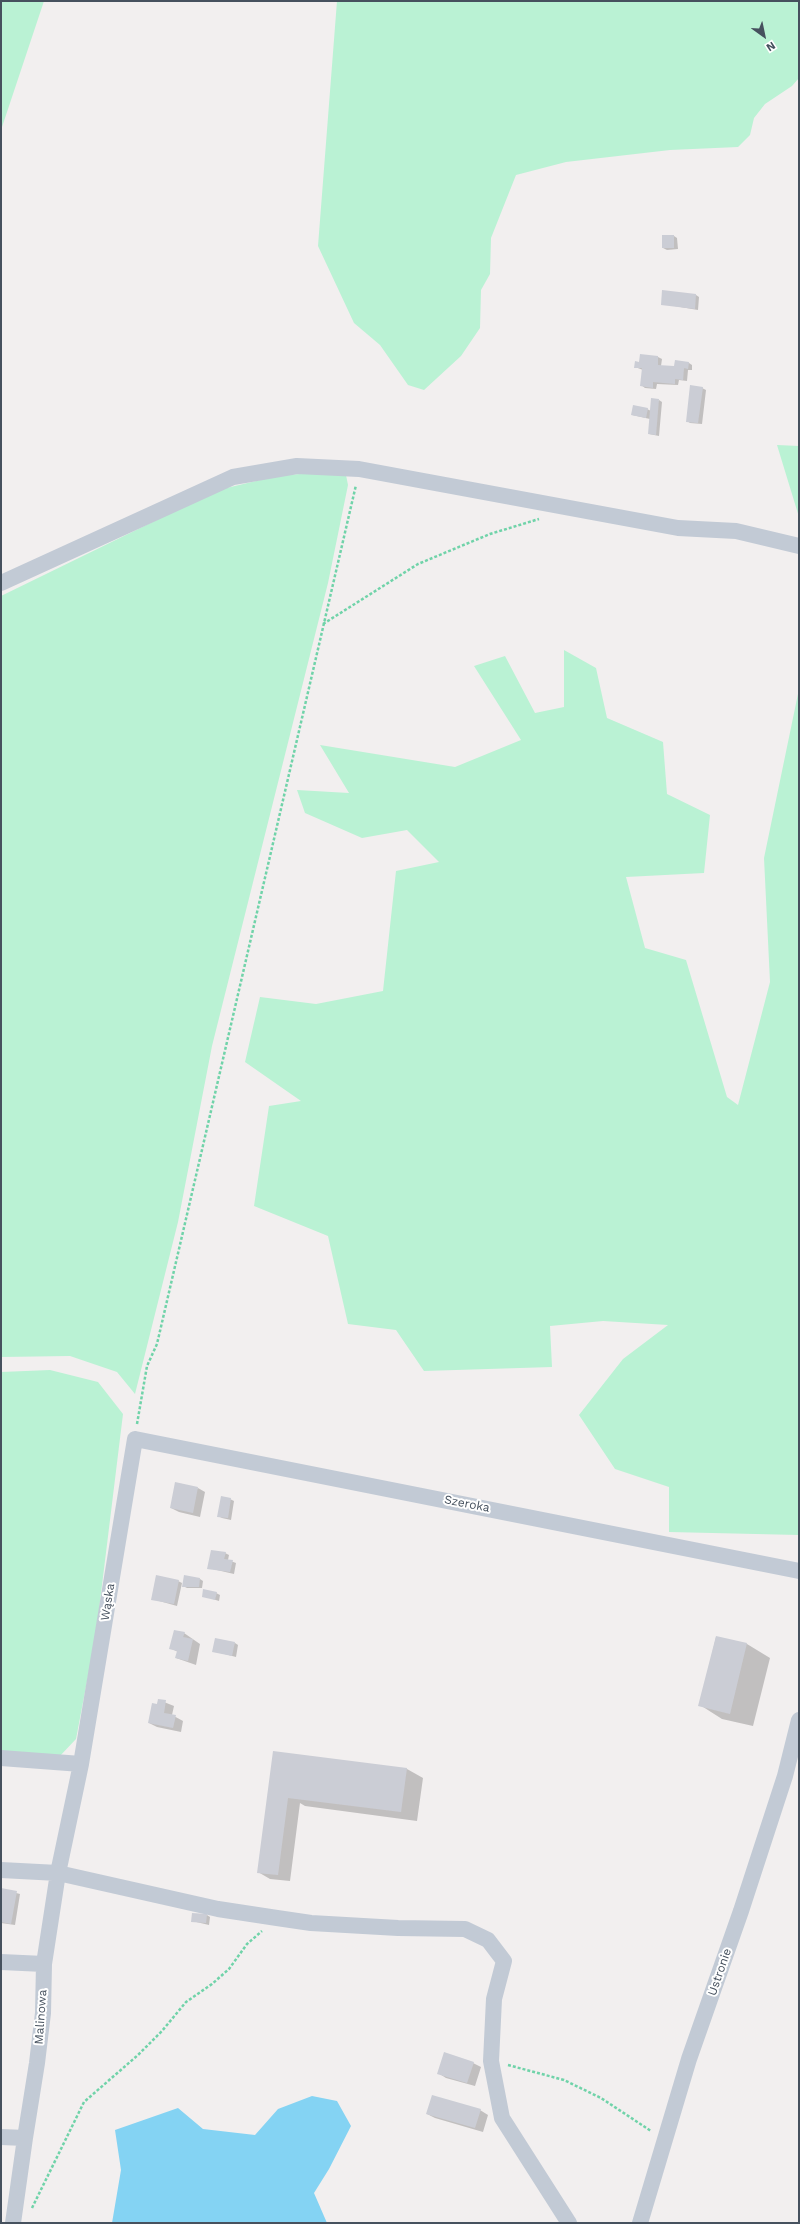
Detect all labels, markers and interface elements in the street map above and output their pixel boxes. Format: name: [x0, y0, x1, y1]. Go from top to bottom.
north arrow: [744, 16, 784, 56]
text: N: [764, 39, 778, 54]
street label: Szeroka: [443, 1493, 491, 1515]
street label: Wąska: [98, 1582, 118, 1622]
street label: Ustronie: [705, 1946, 735, 1998]
street label: Malinowa: [32, 1989, 50, 2045]

